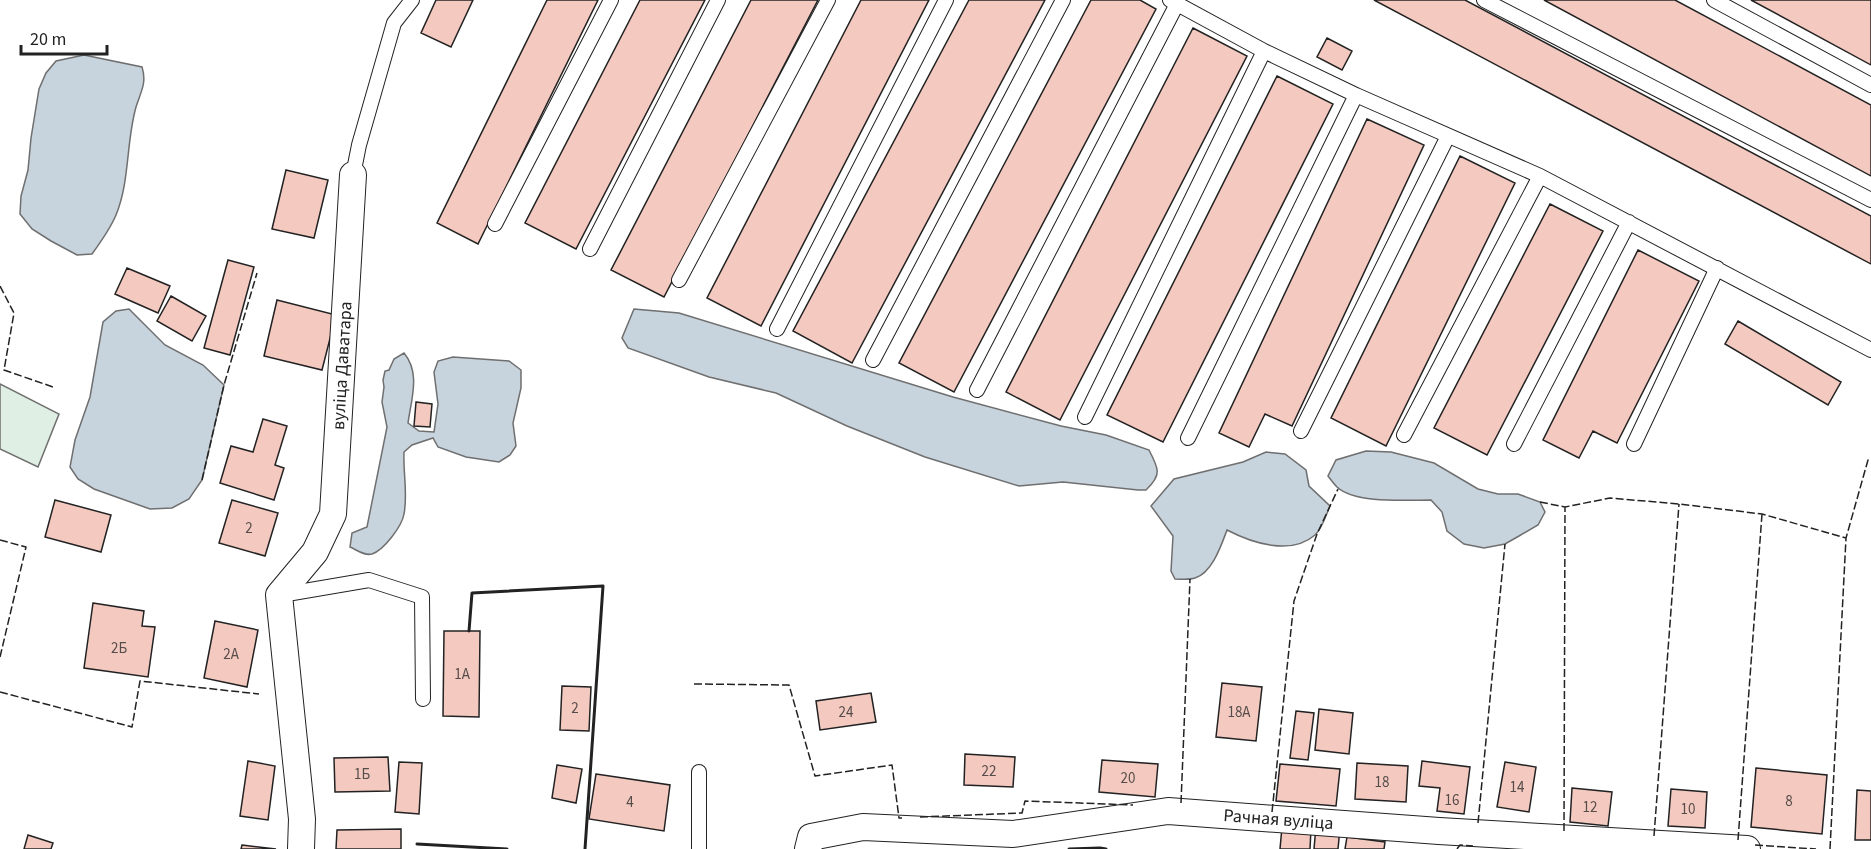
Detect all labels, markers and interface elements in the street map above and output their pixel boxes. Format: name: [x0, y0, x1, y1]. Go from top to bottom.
scale bar: [21, 18, 106, 56]
text: 20 m: [30, 27, 66, 52]
street label: вуліца Даватара: [326, 301, 359, 431]
house number: 2: [245, 518, 253, 539]
house number: 2Б: [111, 638, 127, 659]
house number: 2А: [223, 644, 240, 665]
house number: 1А: [454, 664, 471, 685]
house number: 2: [571, 698, 579, 719]
house number: 24: [839, 702, 854, 723]
house number: 18А: [1227, 702, 1251, 723]
house number: 22: [982, 761, 996, 782]
house number: 1Б: [354, 764, 370, 785]
house number: 20: [1121, 768, 1135, 789]
house number: 18: [1375, 772, 1389, 793]
house number: 14: [1510, 777, 1525, 798]
house number: 16: [1445, 790, 1459, 811]
house number: 8: [1785, 791, 1793, 812]
house number: 4: [626, 792, 634, 813]
house number: 12: [1583, 797, 1597, 818]
house number: 10: [1681, 799, 1695, 820]
street label: Рачная вуліца: [1223, 803, 1334, 836]

